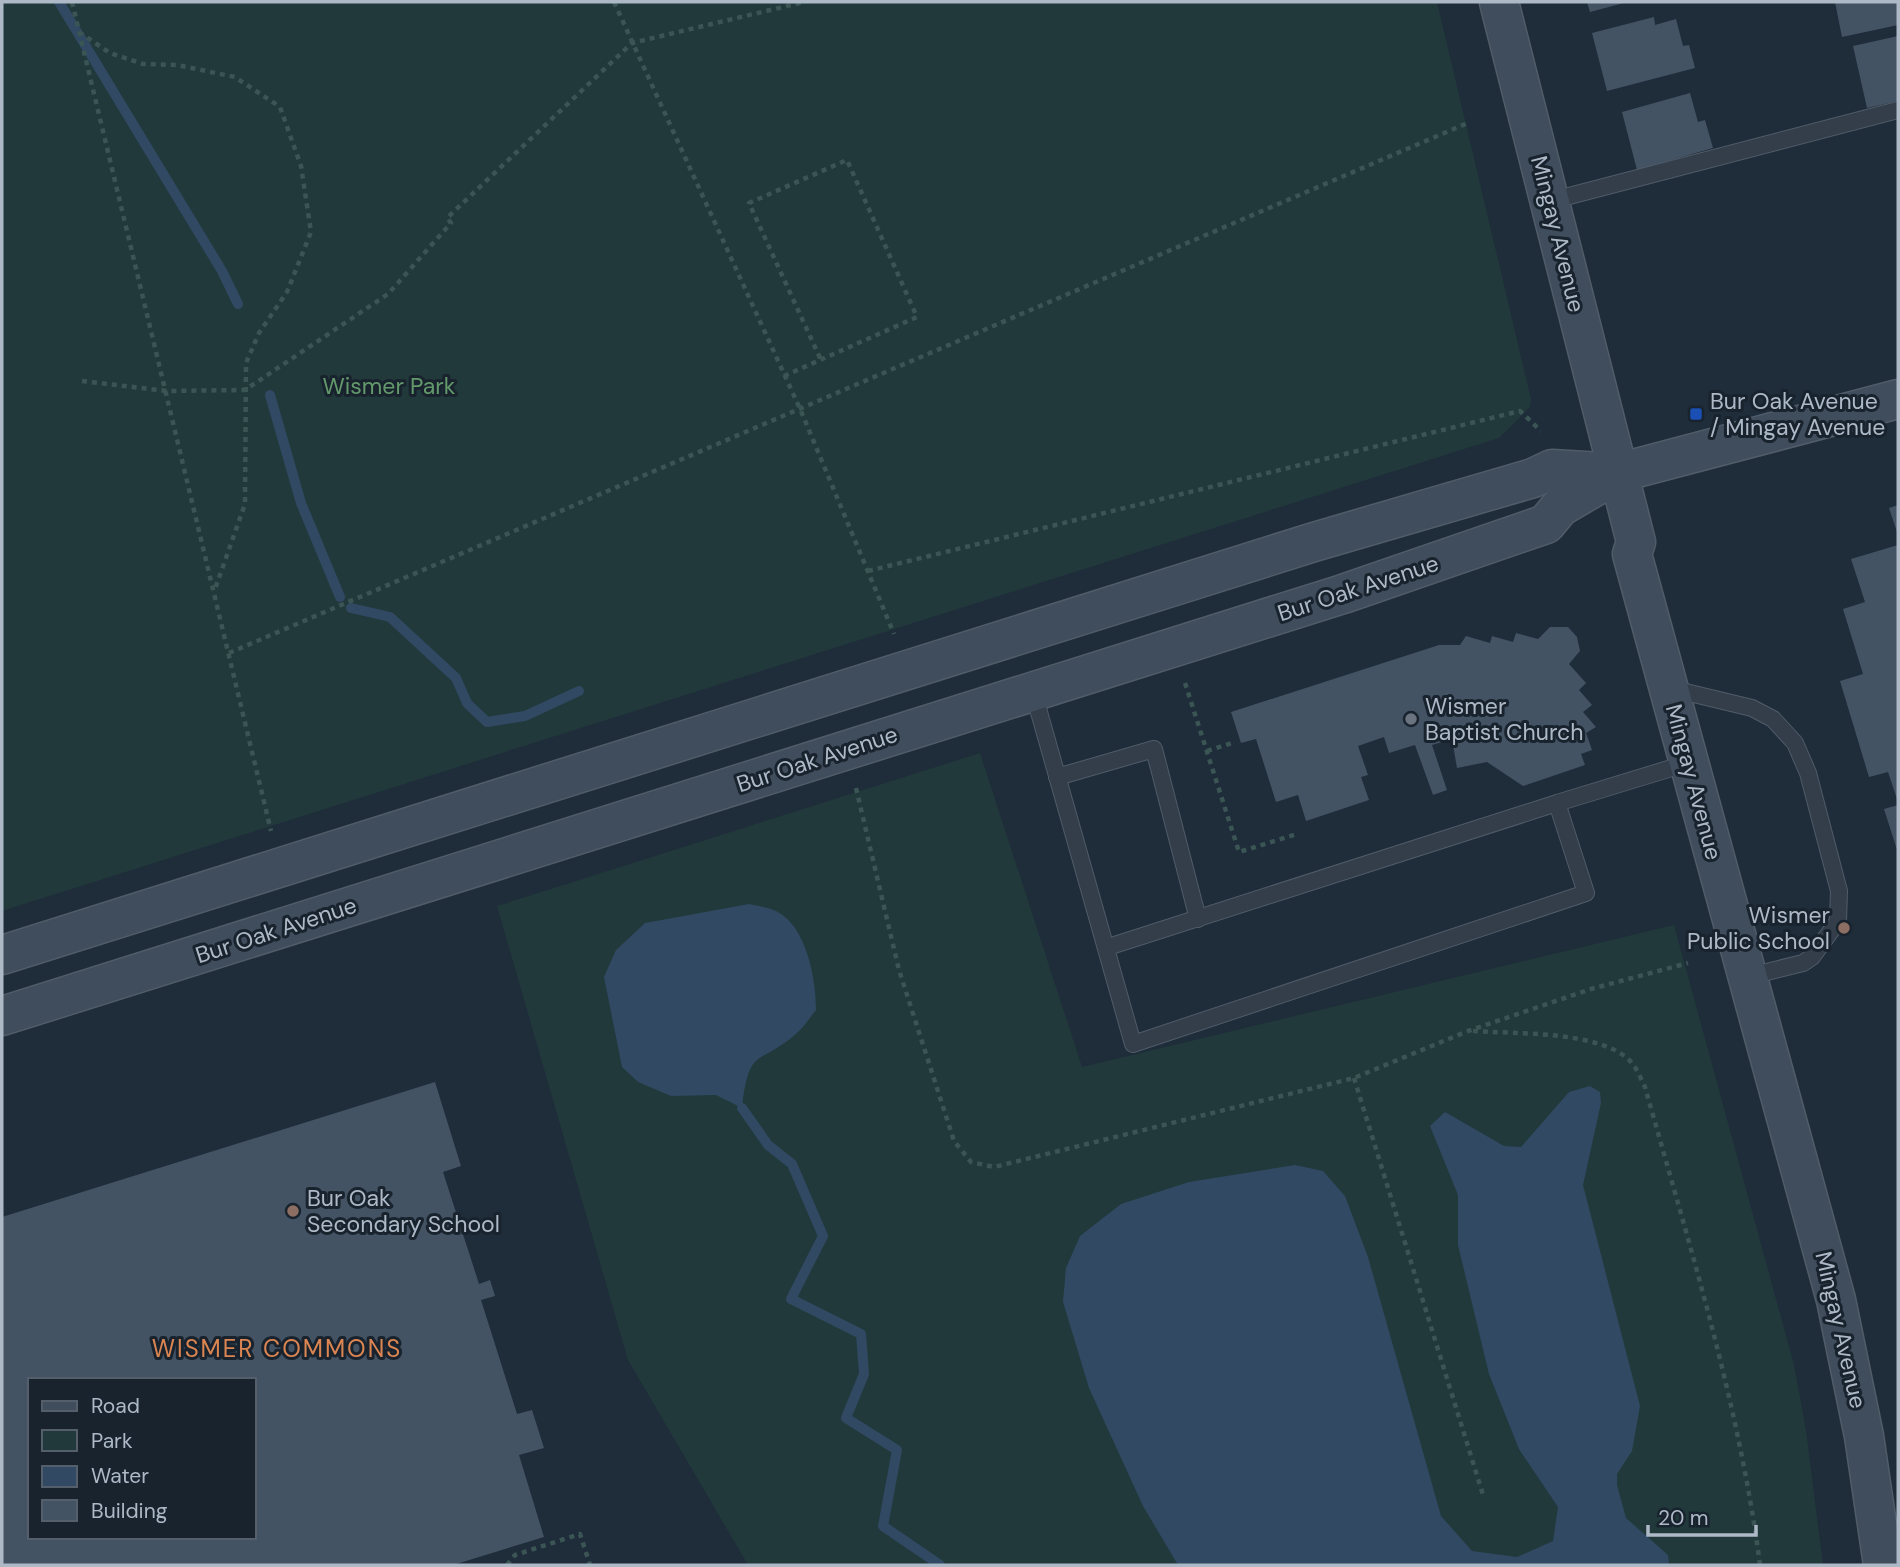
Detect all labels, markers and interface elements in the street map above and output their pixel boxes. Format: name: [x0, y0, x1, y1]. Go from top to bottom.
street label: Mingay Avenue: [1524, 153, 1592, 315]
park label: Wismer Park: [323, 371, 456, 401]
place label: Bur Oak Avenue / Mingay Avenue: [1710, 386, 1885, 442]
marker: Bur Oak Avenue / Mingay Avenue: [1688, 406, 1704, 422]
street label: Bur Oak Avenue: [1274, 548, 1442, 628]
place label: Wismer Baptist Church: [1425, 691, 1583, 747]
street label: Mingay Avenue: [1659, 701, 1729, 863]
marker: Wismer Baptist Church: [1403, 711, 1419, 727]
street label: Bur Oak Avenue: [733, 719, 901, 799]
street label: Bur Oak Avenue: [192, 890, 360, 970]
place label: Wismer Public School: [1687, 900, 1830, 956]
marker: Wismer Public School: [1836, 920, 1852, 936]
place label: Bur Oak Secondary School: [307, 1183, 500, 1239]
marker: Bur Oak Secondary School: [285, 1203, 301, 1219]
street label: Mingay Avenue: [1808, 1249, 1874, 1411]
district label: WISMER COMMONS: [152, 1333, 402, 1364]
legend: [28, 1378, 256, 1539]
text: Road: [91, 1392, 140, 1420]
text: Park: [91, 1427, 133, 1455]
text: Water: [91, 1462, 149, 1490]
scale bar: [1648, 1494, 1756, 1538]
text: Building: [91, 1497, 168, 1525]
text: 20 m: [1658, 1504, 1709, 1532]

